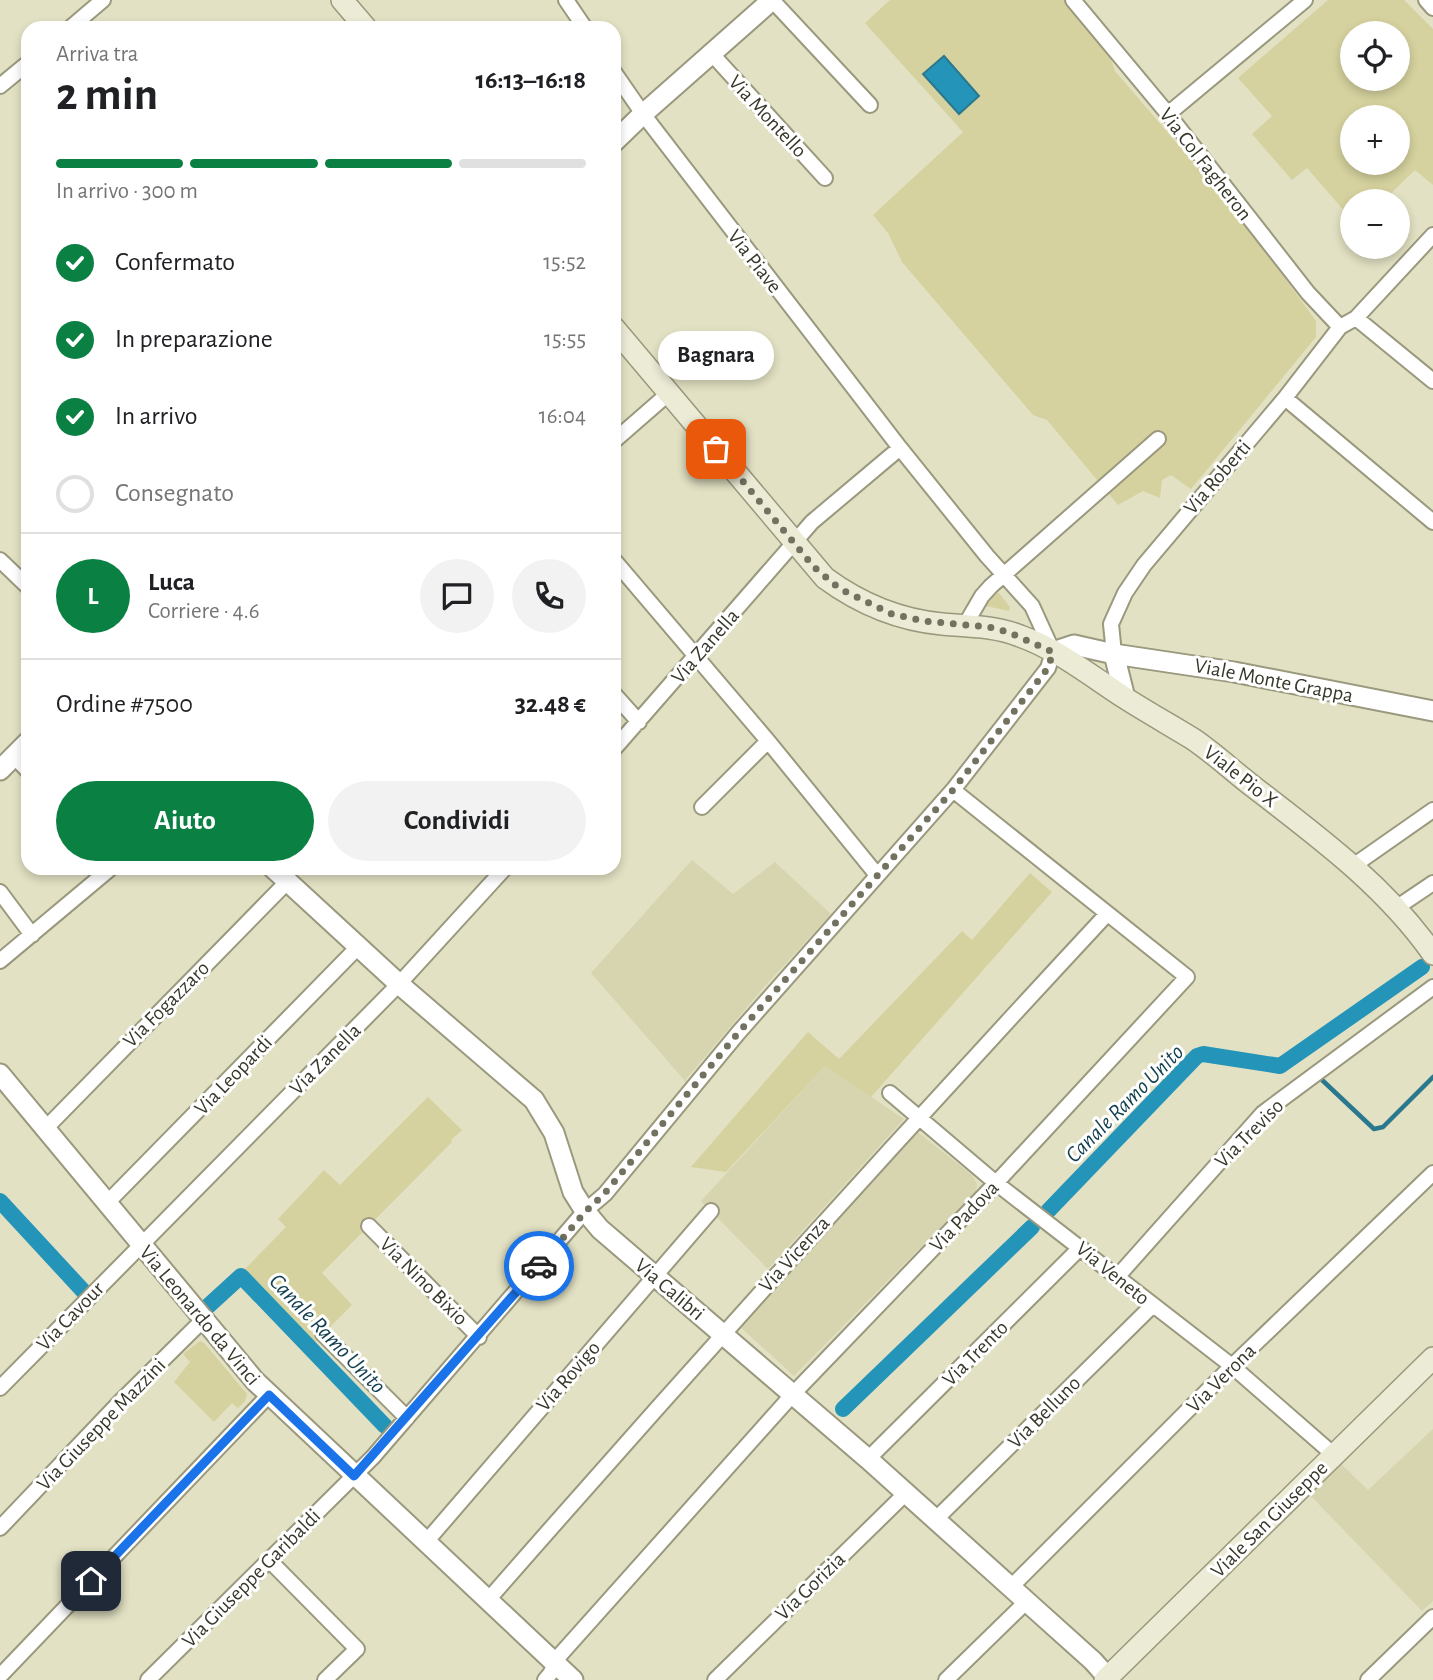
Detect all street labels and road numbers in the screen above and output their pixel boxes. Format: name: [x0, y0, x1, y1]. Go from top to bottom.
street label: Via Montello: [725, 71, 811, 162]
street label: Via Col Fagheron: [1155, 104, 1256, 224]
street label: Via Piave: [724, 226, 786, 297]
street label: Via Roberti: [1180, 436, 1255, 518]
street label: Via Zanella: [668, 605, 743, 688]
street label: Viale Monte Grappa: [1193, 655, 1355, 706]
street label: Viale Pio X: [1200, 741, 1282, 812]
street label: Via Fogazzaro: [119, 957, 213, 1051]
street label: Via Zanella: [286, 1019, 365, 1099]
street label: Via Leopardi: [191, 1032, 276, 1119]
street label: Via Treviso: [1211, 1095, 1288, 1172]
street label: Via Padova: [926, 1177, 1003, 1256]
street label: Via Vicenza: [755, 1212, 834, 1296]
street label: Via Nino Bixio: [376, 1233, 472, 1329]
street label: Via Veneto: [1072, 1238, 1153, 1309]
street label: Via Leonardo da Vinci: [135, 1242, 264, 1389]
street label: Via Calibri: [631, 1255, 708, 1324]
street label: Via Cavour: [33, 1278, 108, 1355]
street label: Via Trento: [939, 1317, 1012, 1390]
street label: Via Rovigo: [532, 1337, 604, 1415]
street label: Via Verona: [1183, 1340, 1260, 1417]
street label: Via Giuseppe Mazzini: [33, 1354, 170, 1495]
street label: Via Belluno: [1004, 1372, 1085, 1453]
street label: Viale San Giuseppe: [1207, 1457, 1332, 1582]
street label: Via Giuseppe Garibaldi: [178, 1505, 324, 1651]
street label: Via Gorizia: [772, 1548, 849, 1624]

